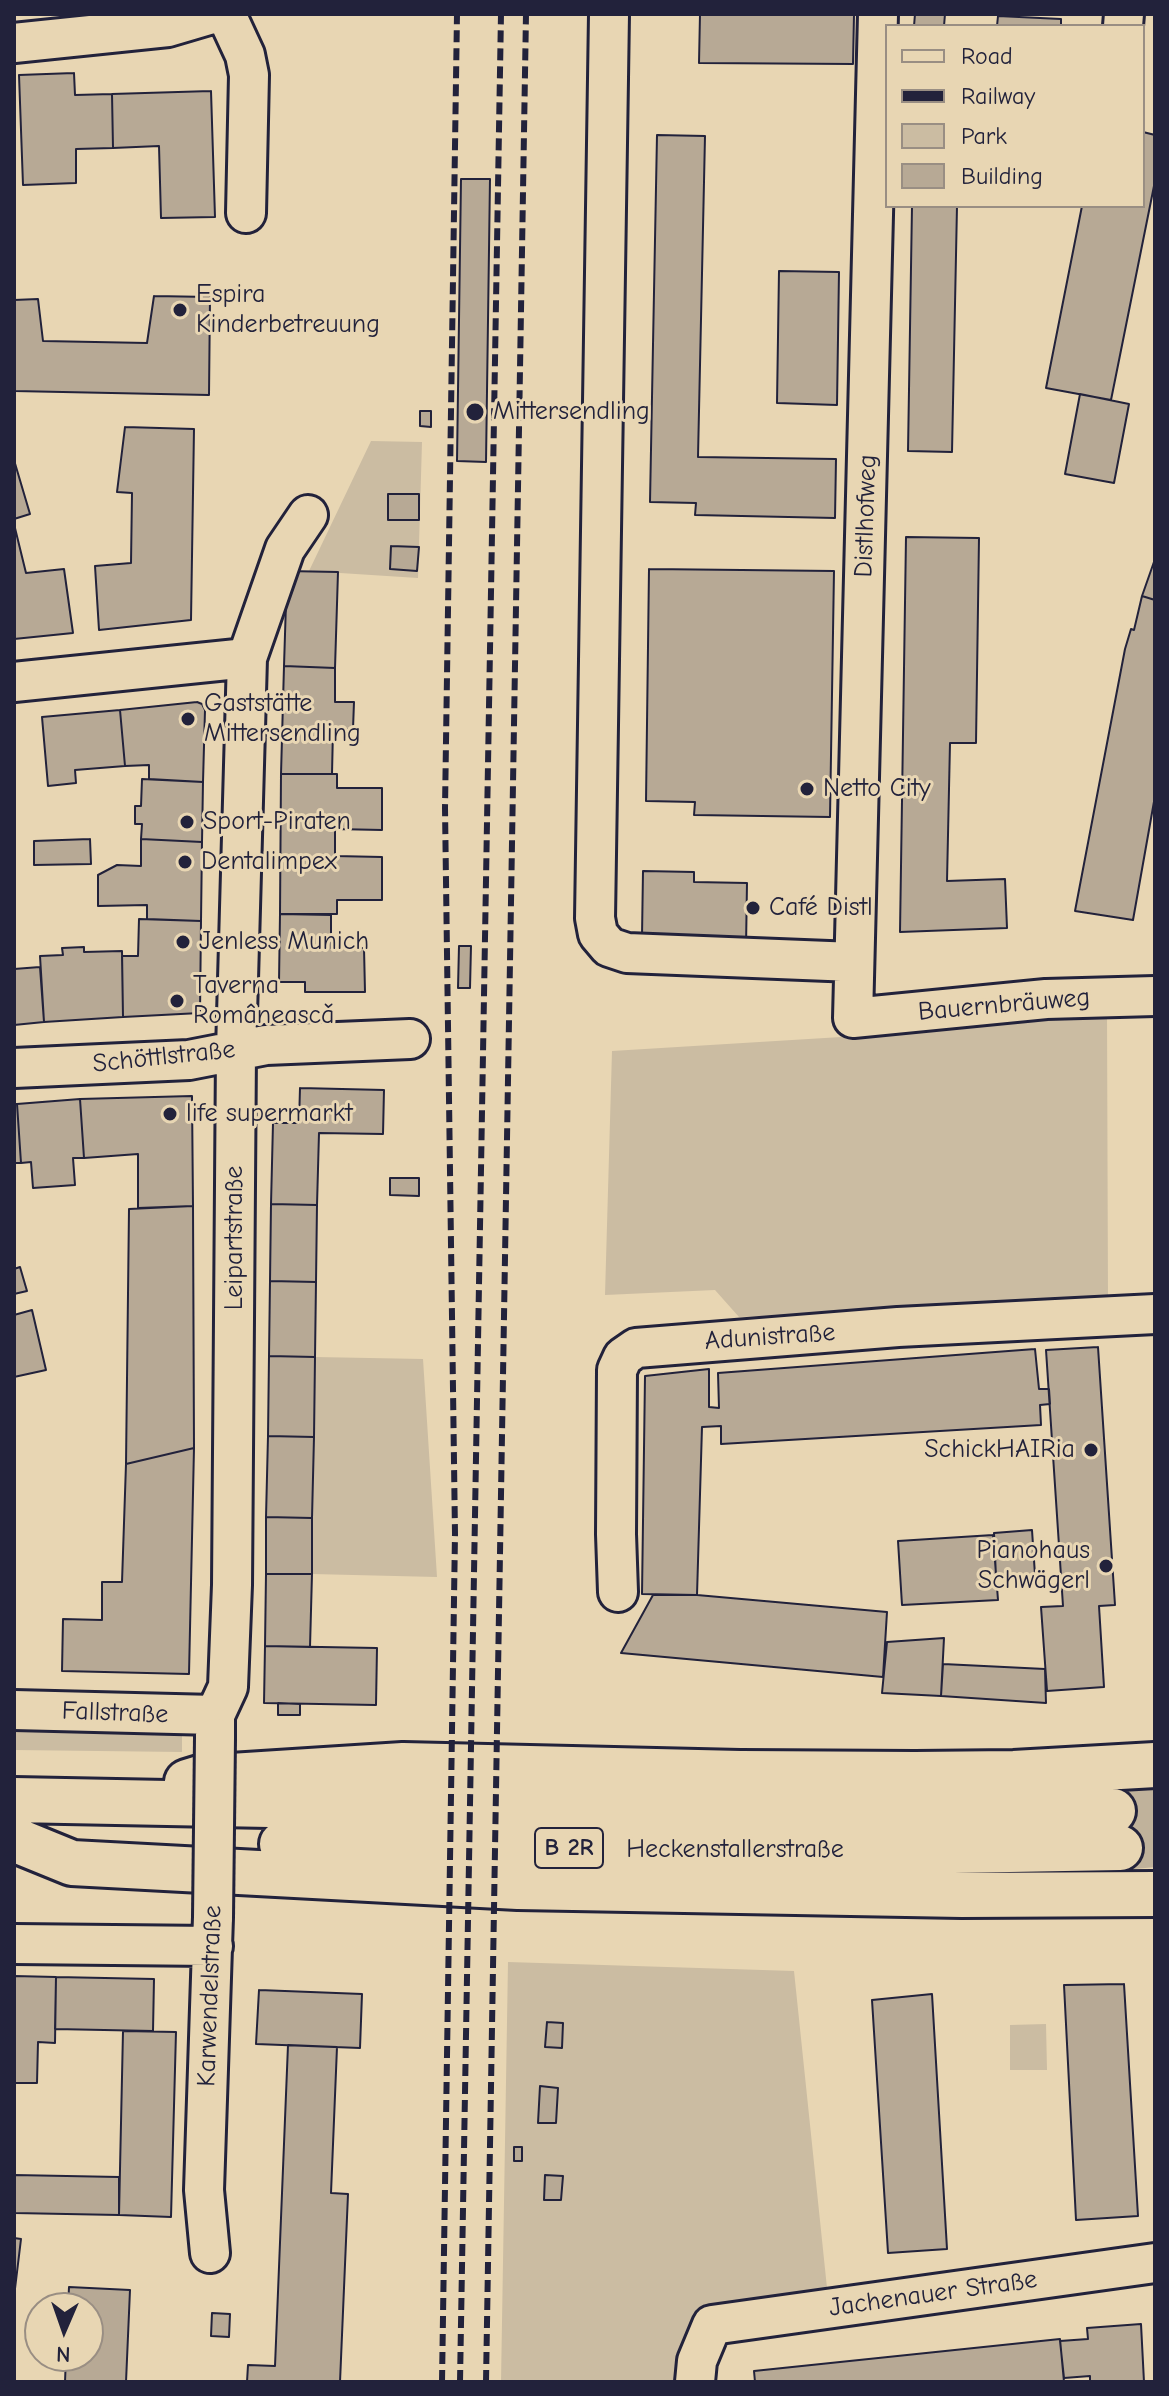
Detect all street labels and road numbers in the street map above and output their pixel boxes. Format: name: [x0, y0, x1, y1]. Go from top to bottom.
street label: Distlhofweg: [848, 454, 884, 578]
street label: Bauernbräuweg: [917, 982, 1091, 1028]
street label: Schöttlstraße: [91, 1034, 237, 1080]
street label: Leipartstraße: [219, 1166, 251, 1310]
street label: Adunistraße: [704, 1317, 836, 1357]
street label: Fallstraße: [61, 1696, 169, 1730]
road number: B 2R: [535, 1828, 603, 1868]
street label: Heckenstallerstraße: [626, 1834, 844, 1866]
street label: Karwendelstraße: [191, 1905, 229, 2087]
street label: Jachenauer Straße: [827, 2264, 1039, 2324]

